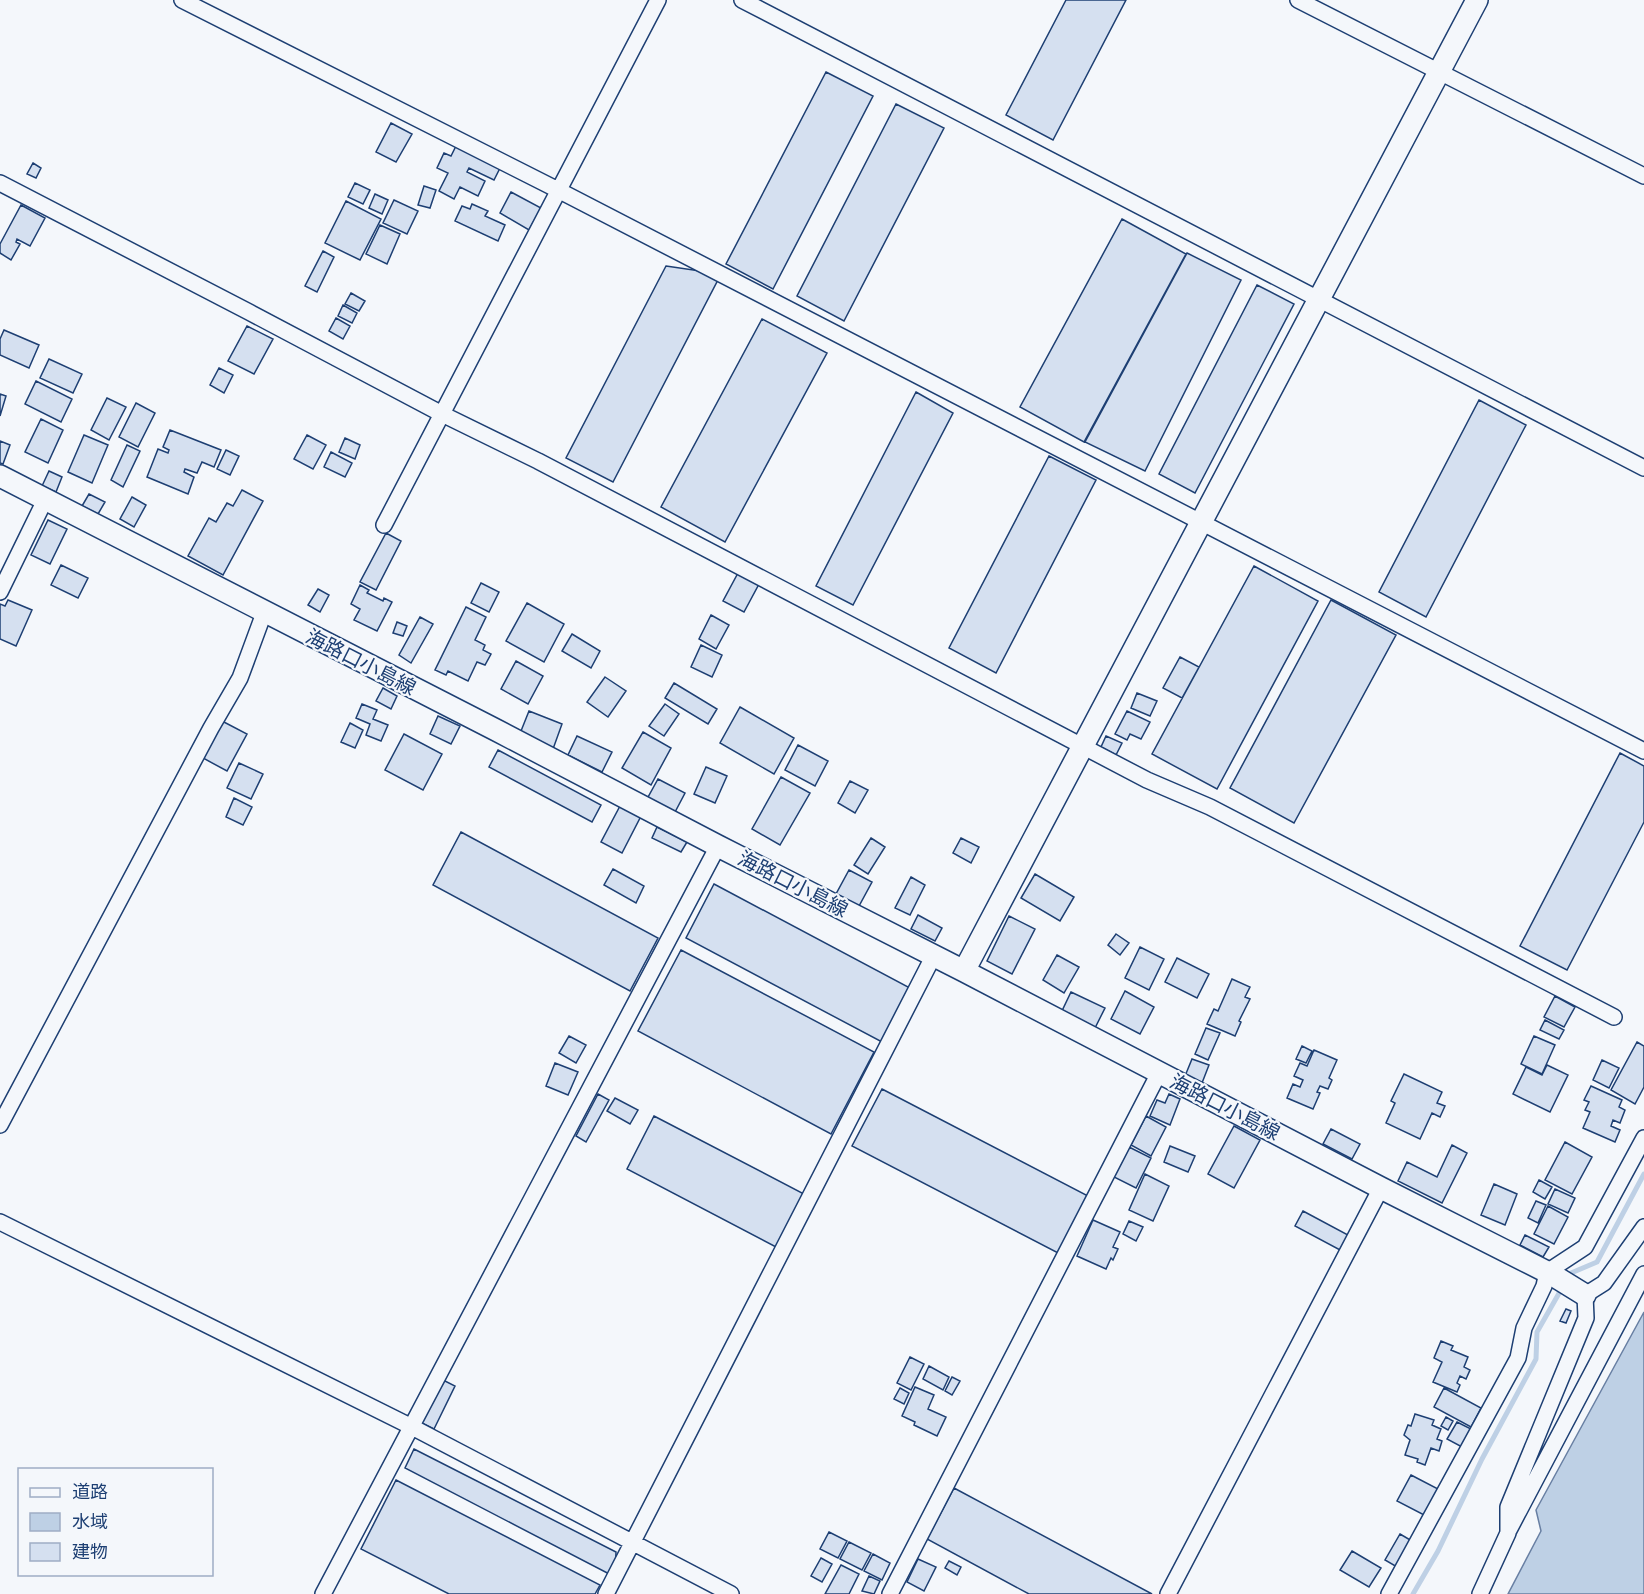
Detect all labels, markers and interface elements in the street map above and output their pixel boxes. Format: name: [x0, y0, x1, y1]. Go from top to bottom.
street label: 海路口小島線: [302, 624, 420, 700]
street label: 海路口小島線: [734, 846, 852, 922]
street label: 海路口小島線: [1166, 1069, 1284, 1145]
legend: [18, 1468, 213, 1576]
text: 道路: [72, 1481, 108, 1503]
text: 水域: [72, 1511, 108, 1533]
text: 建物: [72, 1541, 108, 1563]

